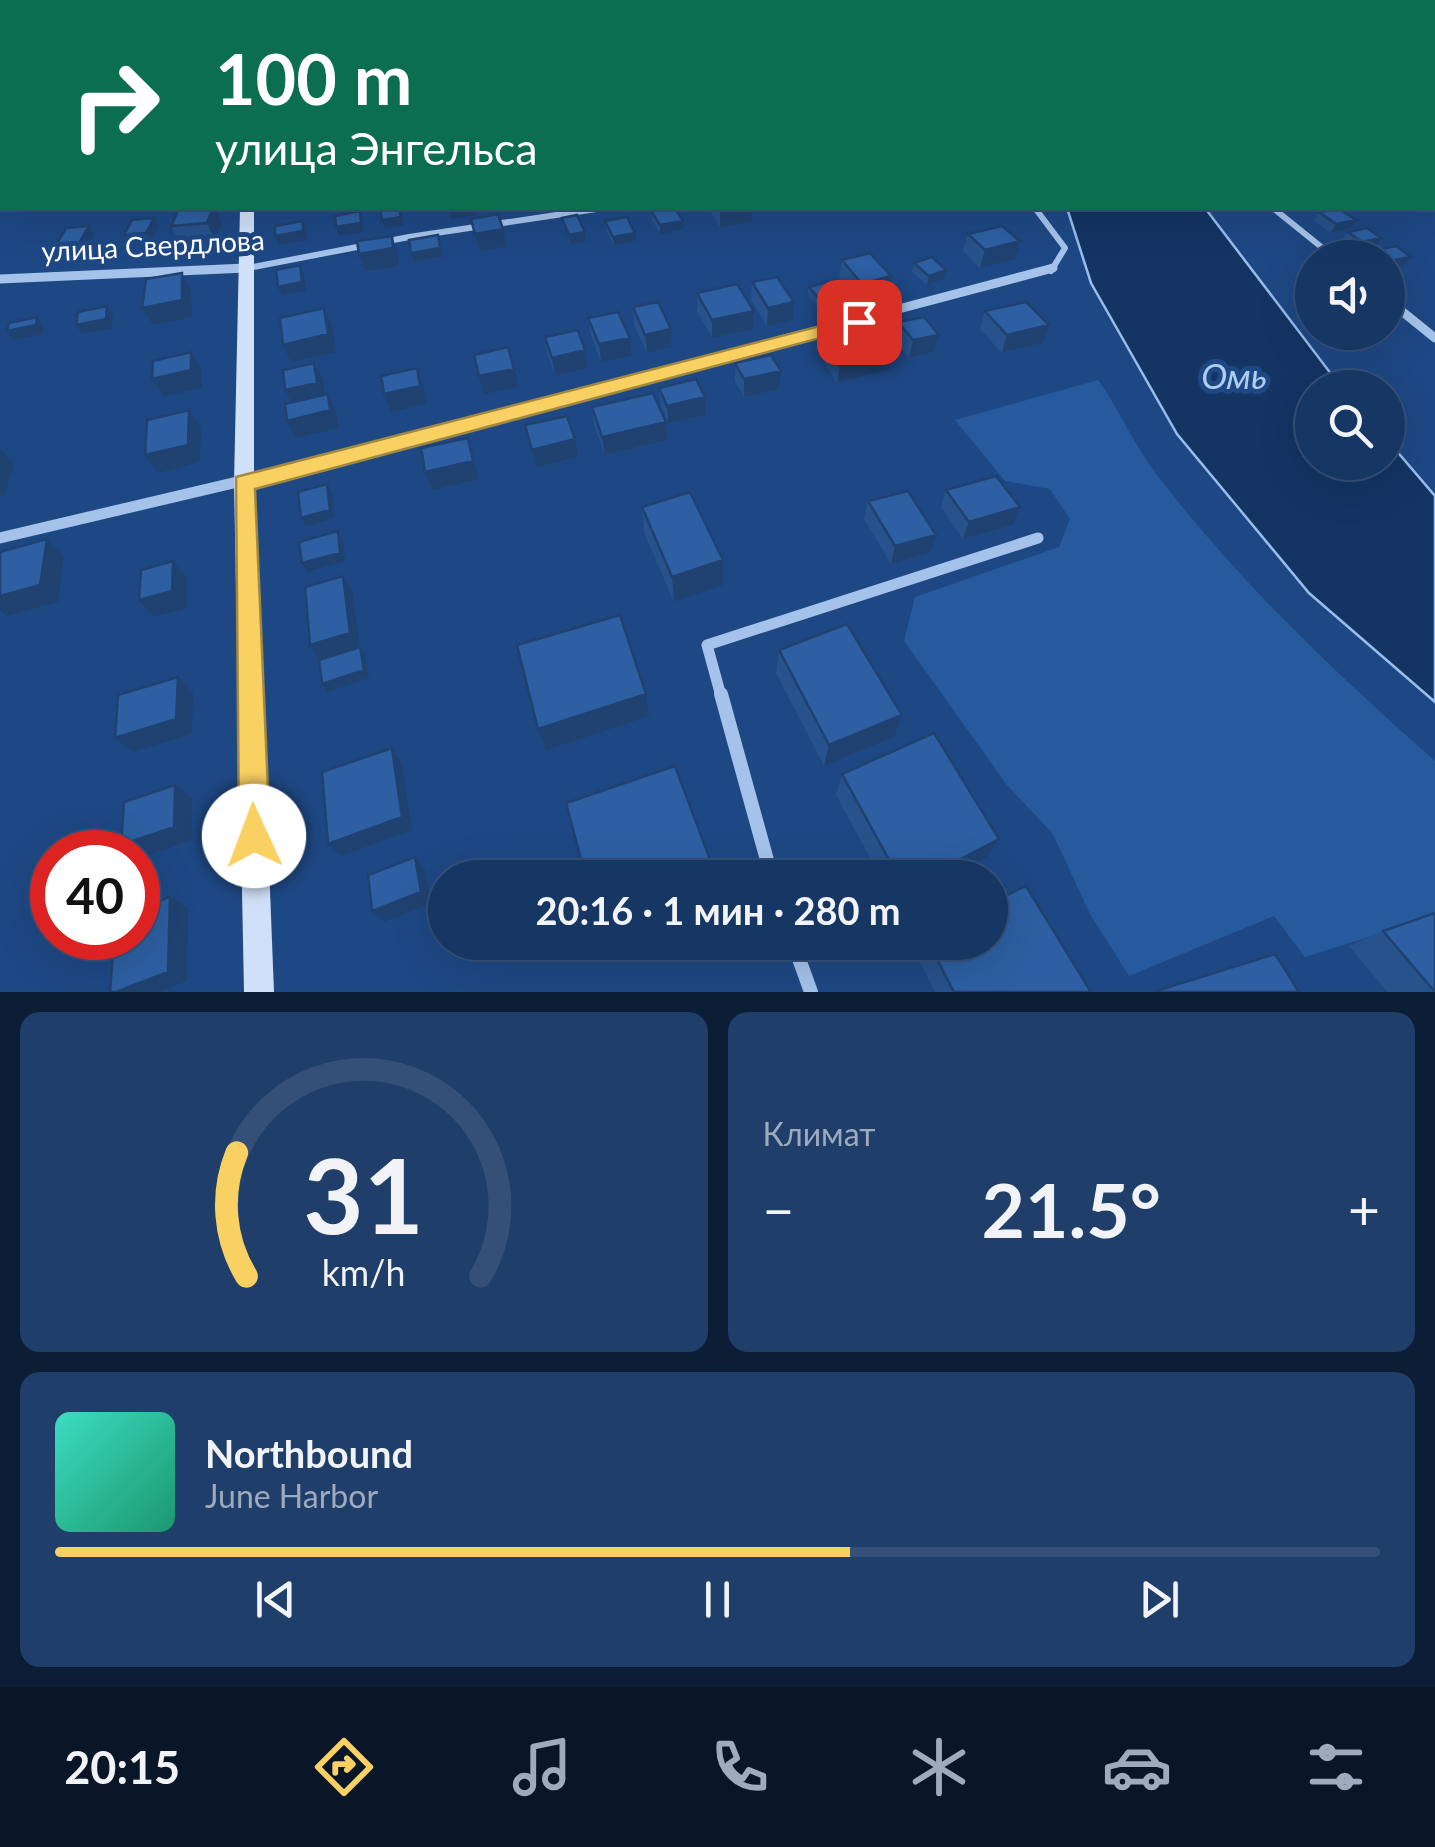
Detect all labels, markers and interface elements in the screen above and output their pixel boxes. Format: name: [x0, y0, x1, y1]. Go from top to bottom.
text: 100 m: [215, 36, 412, 120]
icon: right: [50, 40, 180, 170]
text: улица Энгельса: [215, 121, 538, 175]
street label: улица Свердлова: [40, 222, 265, 268]
map controls: [1295, 240, 1405, 480]
button: sound: [1295, 240, 1405, 350]
pin: [817, 280, 902, 365]
icon: arrive: [832, 295, 887, 350]
water label: Омь: [1201, 354, 1267, 396]
button: search: [1295, 370, 1405, 480]
position arrow: [202, 784, 306, 888]
speed limit sign: 40: [30, 830, 160, 960]
text: 20:16 · 1 мин · 280 m: [535, 887, 901, 933]
text: Климат: [763, 1114, 875, 1153]
text: 31: [303, 1131, 424, 1256]
text: 21.5°: [982, 1164, 1161, 1254]
text: −: [763, 1176, 794, 1242]
text: +: [1348, 1176, 1380, 1242]
text: km/h: [322, 1251, 406, 1294]
text: Northbound: [205, 1430, 413, 1476]
text: June Harbor: [205, 1476, 378, 1515]
icon: previous: [248, 1572, 303, 1627]
icon: pause: [690, 1572, 745, 1627]
icon: next: [1132, 1572, 1187, 1627]
icon: directions: [309, 1732, 379, 1802]
icon: music: [507, 1732, 577, 1802]
icon: phone: [705, 1732, 775, 1802]
icon: climate: [904, 1732, 974, 1802]
icon: car: [1102, 1732, 1172, 1802]
icon: filters: [1301, 1732, 1371, 1802]
text: 20:15: [64, 1740, 180, 1794]

